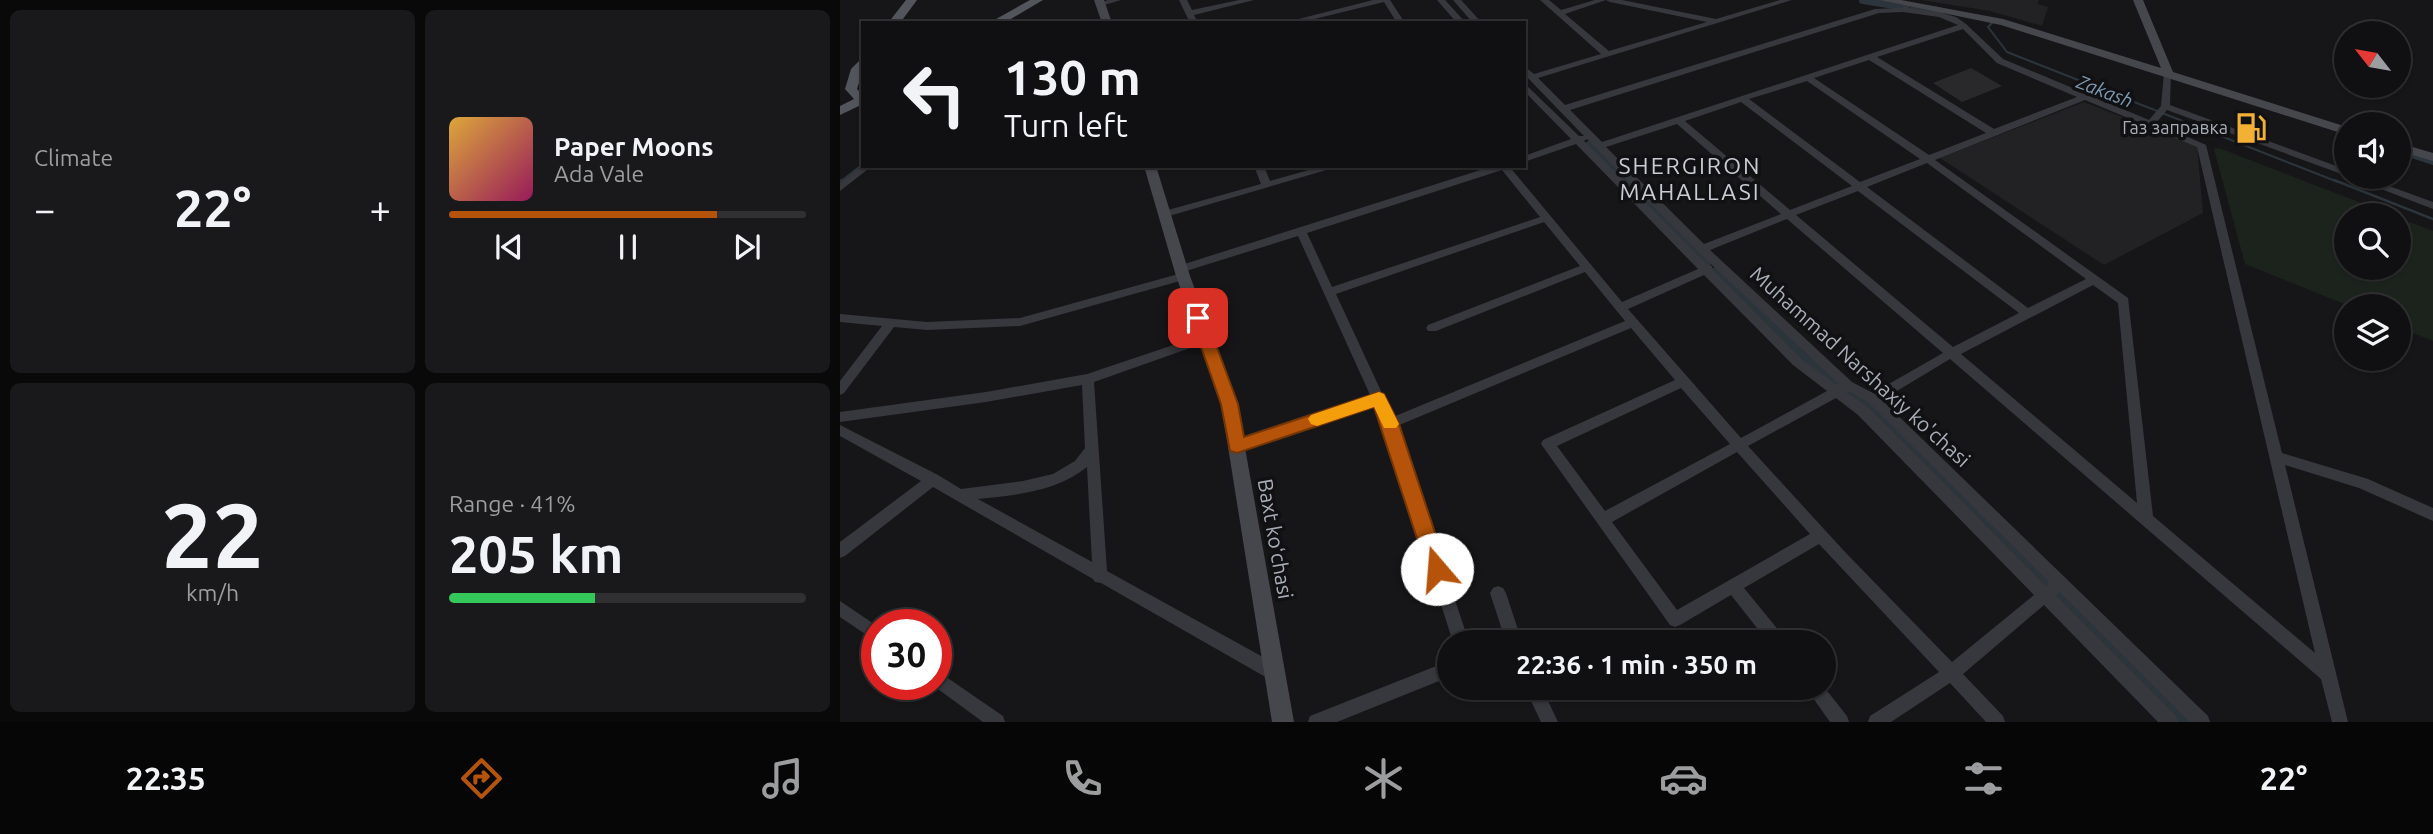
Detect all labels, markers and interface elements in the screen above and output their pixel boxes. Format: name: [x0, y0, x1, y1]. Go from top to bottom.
north arrow: [2334, 21, 2412, 98]
map controls: [2334, 21, 2411, 371]
icon: left: [889, 49, 980, 140]
text: 130 m: [1004, 49, 1141, 104]
water label: Zakash: [2073, 70, 2136, 112]
text: Turn left: [1004, 107, 1128, 143]
fuel station icon: Газ заправка: [2234, 111, 2268, 145]
button: sound: [2334, 112, 2411, 189]
place label: Газ заправка: [2122, 117, 2228, 137]
text: Paper Moons: [554, 132, 713, 161]
text: Climate: [34, 145, 113, 170]
district label: SHERGIRON MAHALLASI: [1619, 153, 1761, 204]
text: Ada Vale: [554, 161, 644, 186]
text: 22°: [174, 179, 251, 237]
text: −: [34, 188, 55, 230]
text: +: [370, 188, 391, 230]
button: search: [2334, 203, 2411, 280]
icon: previous: [490, 228, 528, 266]
icon: pause: [609, 228, 647, 266]
icon: next: [728, 228, 766, 266]
street label: Muhammad Narshaxiy ko'chasi: [1746, 261, 1975, 471]
pin: [1168, 288, 1228, 348]
button: layers: [2334, 294, 2411, 371]
icon: arrive: [1179, 299, 1217, 337]
street label: Baxt koʻchasi: [1254, 477, 1298, 601]
text: 22: [161, 483, 264, 585]
text: Range · 41%: [449, 491, 576, 516]
text: 205 km: [449, 525, 623, 583]
position arrow: [1400, 532, 1474, 606]
text: km/h: [186, 580, 239, 605]
speed limit sign: 30: [861, 609, 952, 700]
text: 22:36 · 1 min · 350 m: [1516, 650, 1757, 679]
icon: directions: [457, 754, 506, 803]
icon: music: [758, 754, 807, 803]
icon: phone: [1058, 754, 1107, 803]
icon: climate: [1359, 754, 1408, 803]
icon: car: [1659, 754, 1708, 803]
icon: filters: [1959, 754, 2008, 803]
text: 22:35: [126, 760, 206, 796]
text: 22°: [2260, 760, 2307, 796]

